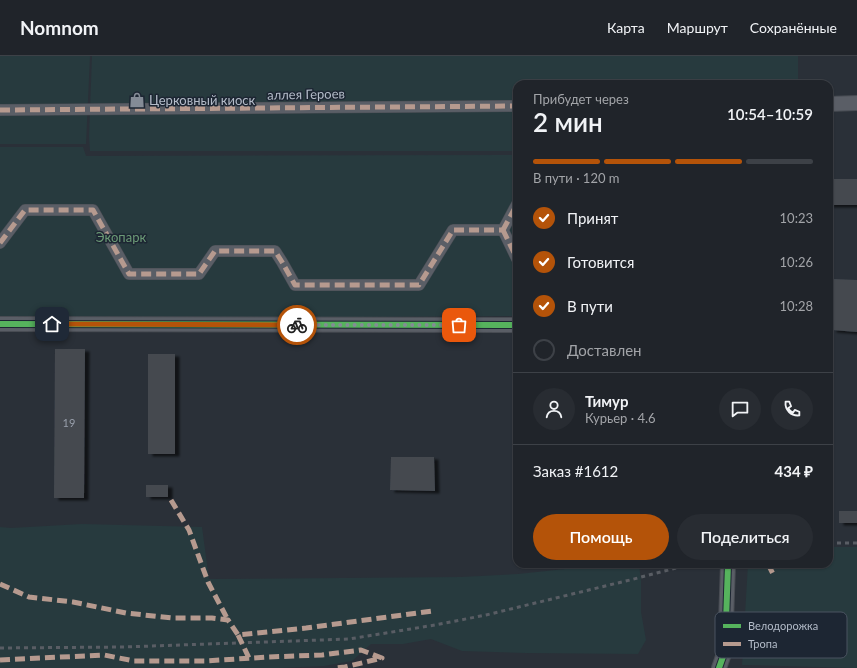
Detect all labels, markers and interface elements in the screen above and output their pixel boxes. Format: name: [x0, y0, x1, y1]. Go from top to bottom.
text: Nomnom: [20, 16, 99, 39]
text: Карта: [607, 19, 645, 36]
text: Маршрут: [667, 19, 728, 36]
text: Сохранённые: [750, 19, 837, 36]
street label: аллея Героев: [267, 85, 345, 103]
shop icon: Церковный киоск: [128, 91, 146, 109]
text: Прибудет через: [533, 91, 629, 107]
place label: Церковный киоск: [149, 92, 255, 108]
text: 10:54–10:59: [727, 105, 813, 123]
text: 2 мин: [533, 106, 603, 138]
text: В пути · 120 m: [533, 170, 619, 186]
icon: check: [533, 207, 555, 229]
text: Принят: [567, 209, 618, 227]
text: 10:23: [780, 210, 813, 226]
park label: Экопарк: [96, 229, 146, 245]
icon: check: [533, 251, 555, 273]
text: Готовится: [567, 253, 634, 271]
text: 10:26: [780, 254, 813, 270]
icon: check: [533, 295, 555, 317]
text: В пути: [567, 297, 613, 315]
text: 10:28: [780, 298, 813, 314]
courier: [277, 305, 317, 345]
pin: [35, 307, 69, 341]
pin: [442, 308, 476, 342]
icon: home: [41, 313, 63, 335]
icon: bike: [286, 314, 308, 336]
icon: bag: [448, 314, 470, 336]
text: Доставлен: [567, 341, 642, 359]
button: person: [533, 388, 575, 430]
button: chat: [719, 388, 761, 430]
button: phone: [771, 388, 813, 430]
text: Тимур: [585, 392, 628, 410]
text: Курьер · 4.6: [585, 410, 656, 426]
house number: 19: [63, 416, 75, 429]
text: Заказ #1612: [533, 462, 618, 480]
text: 434 ₽: [775, 462, 813, 480]
button: Помощь: [533, 514, 669, 560]
button: Поделиться: [677, 514, 813, 560]
legend: [715, 612, 847, 658]
text: Велодорожка: [748, 619, 818, 632]
text: Тропа: [748, 637, 777, 650]

